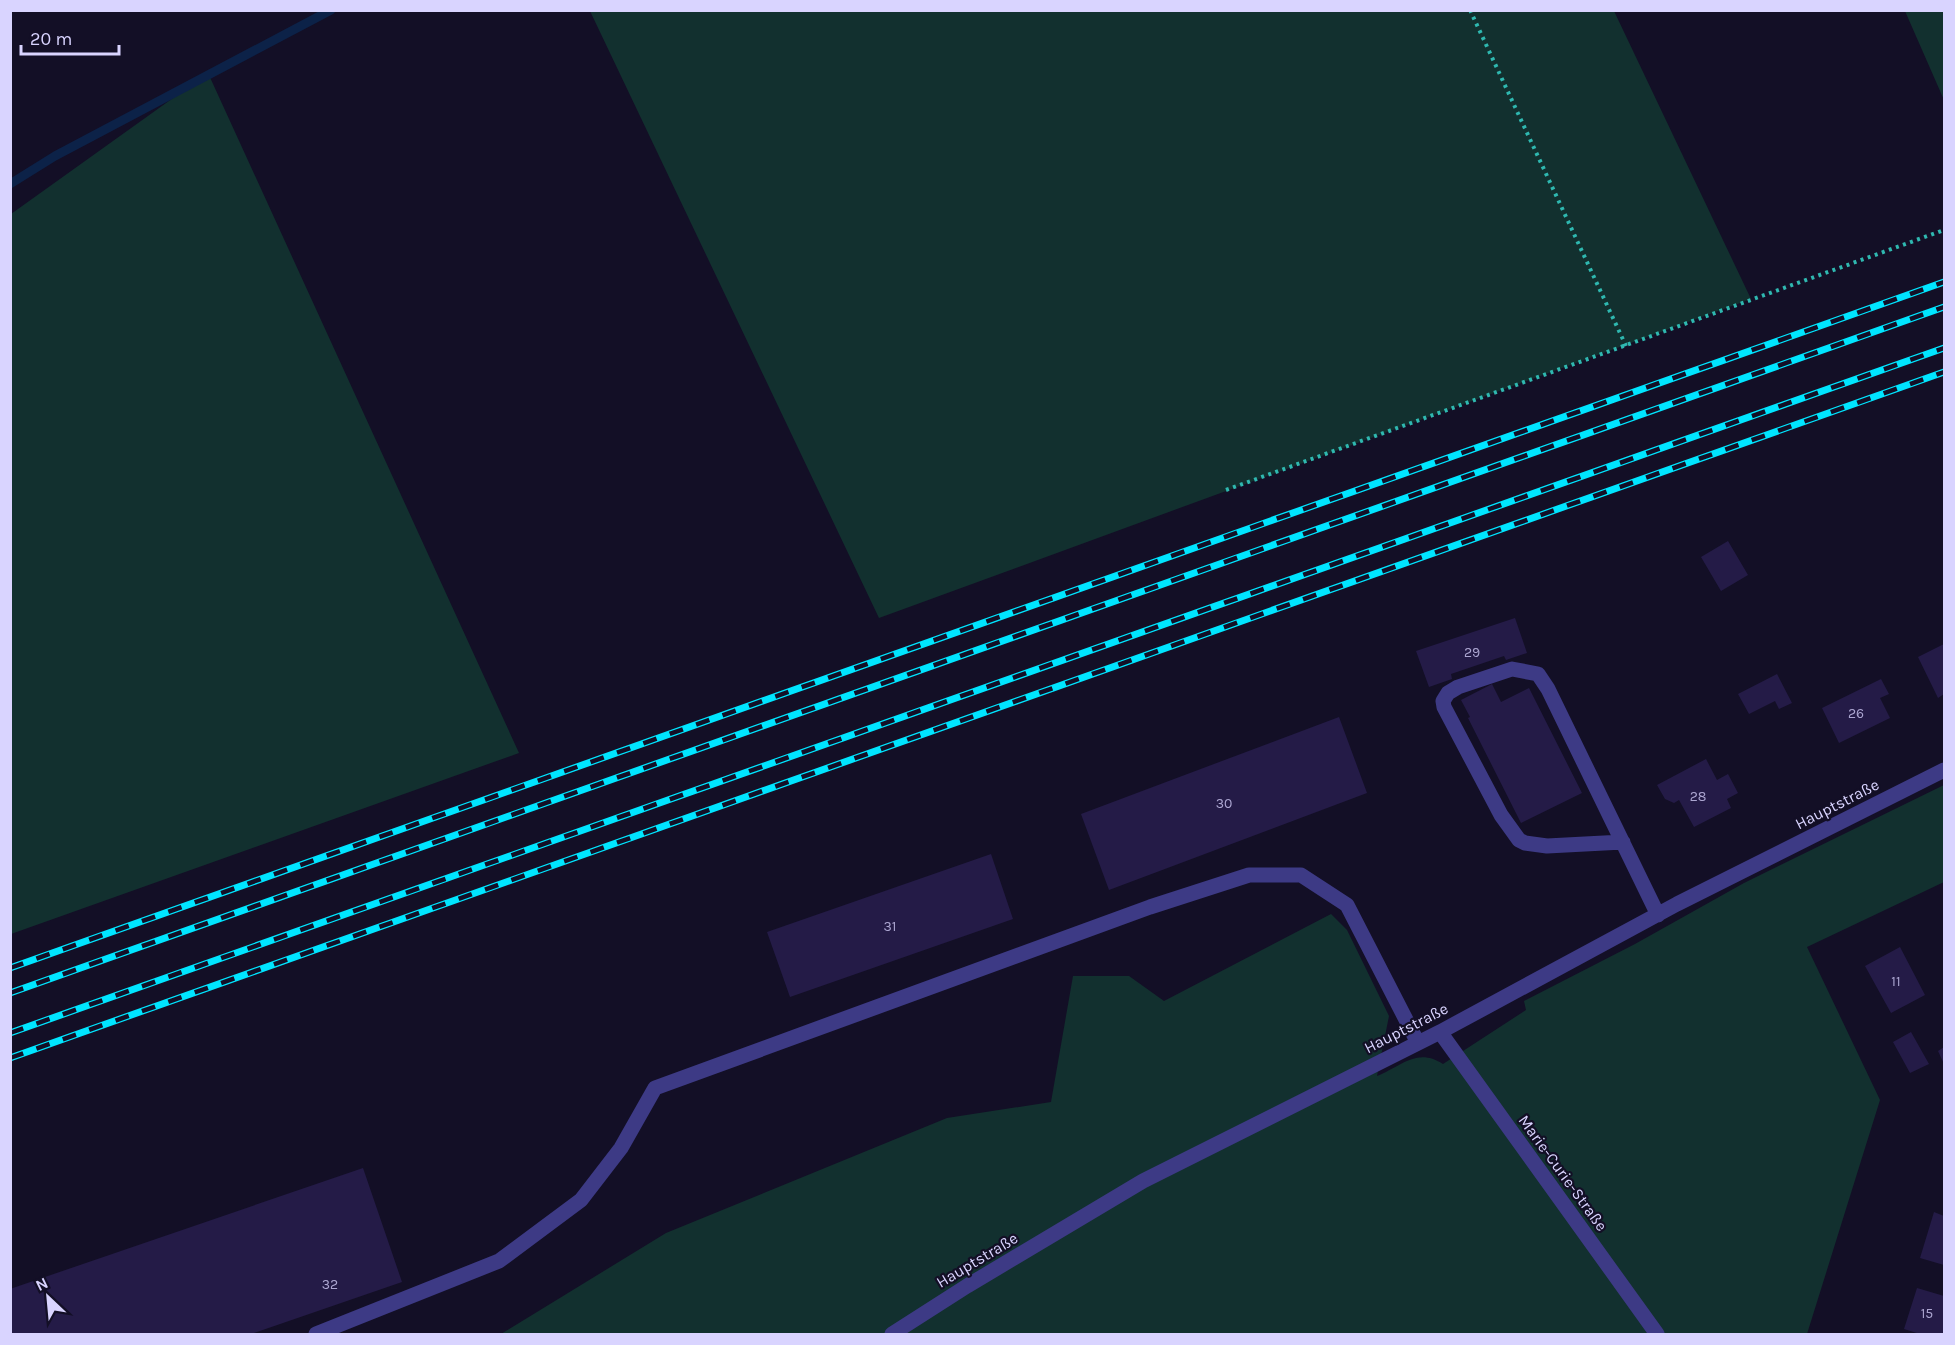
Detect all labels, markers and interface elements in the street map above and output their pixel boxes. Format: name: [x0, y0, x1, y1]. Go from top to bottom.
scale bar: [21, 18, 118, 56]
text: 20 m: [30, 28, 72, 50]
house number: 29: [1464, 644, 1480, 661]
house number: 26: [1848, 705, 1864, 722]
street label: Hauptstraße: [1792, 775, 1882, 833]
house number: 28: [1690, 788, 1706, 805]
house number: 30: [1216, 795, 1232, 812]
house number: 31: [884, 918, 896, 935]
house number: 11: [1891, 973, 1901, 990]
street label: Hauptstraße: [1361, 999, 1451, 1057]
street label: Marie-Curie-Straße: [1515, 1111, 1611, 1235]
street label: Hauptstraße: [933, 1228, 1021, 1292]
north arrow: [18, 1267, 78, 1327]
text: N: [32, 1273, 51, 1295]
house number: 32: [322, 1276, 338, 1293]
house number: 15: [1921, 1305, 1933, 1322]

